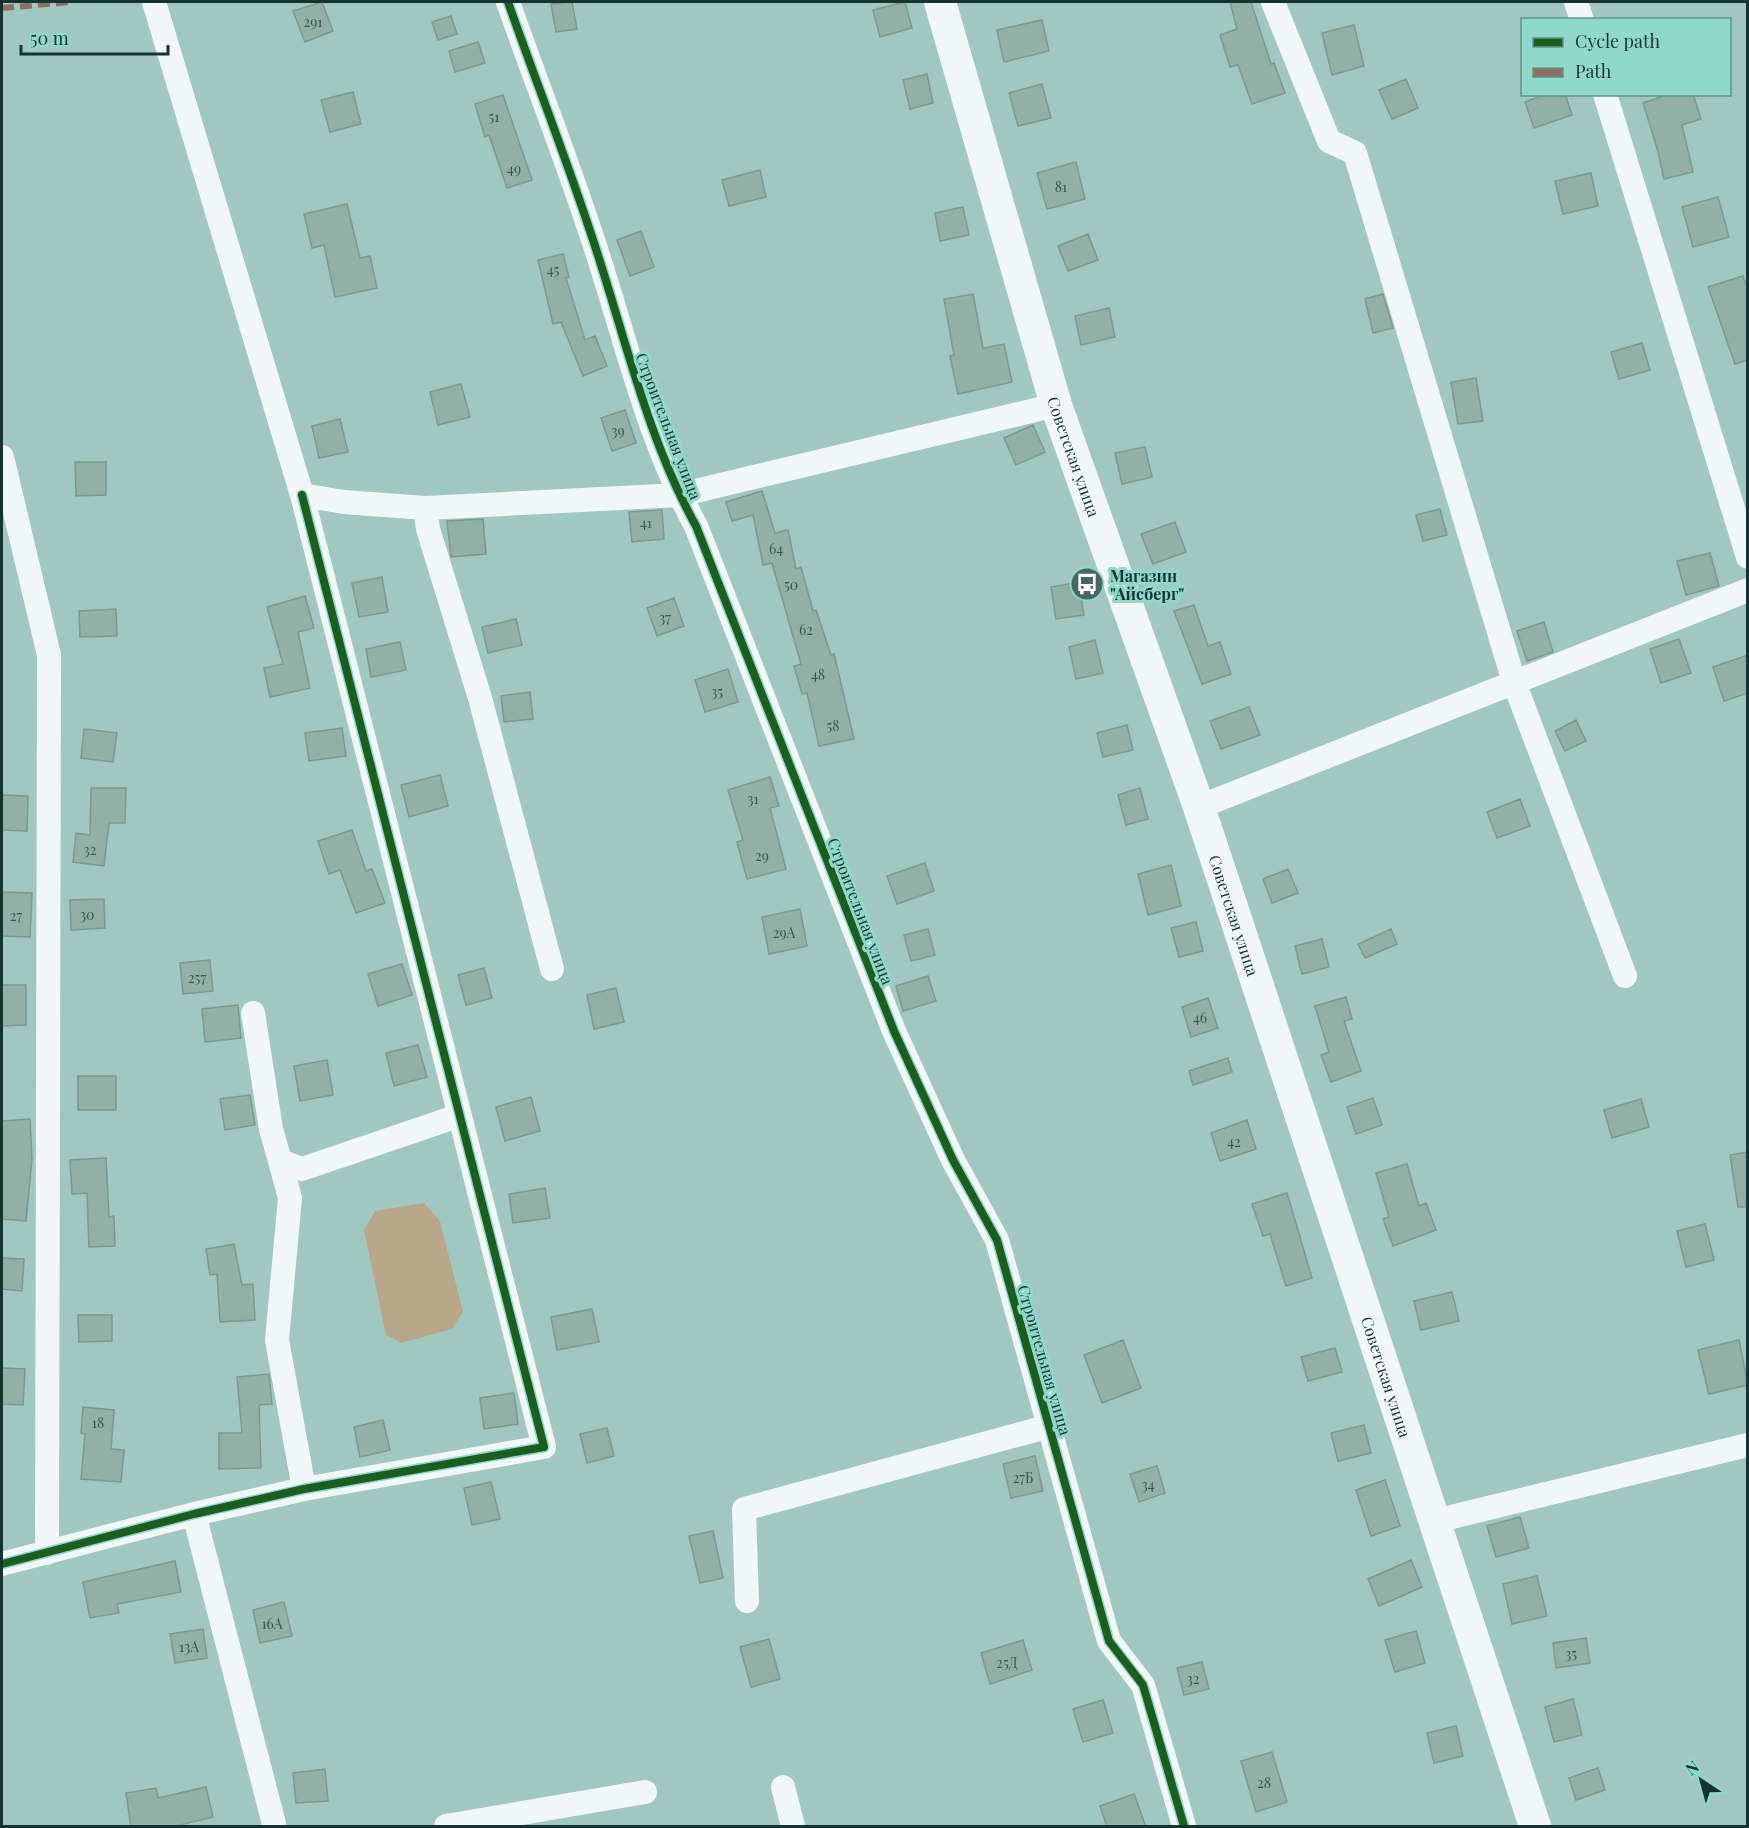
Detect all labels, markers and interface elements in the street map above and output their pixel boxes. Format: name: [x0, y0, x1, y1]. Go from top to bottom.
house number: 291: [303, 12, 323, 31]
scale bar: [21, 18, 168, 56]
legend: [1521, 18, 1731, 96]
text: 50 m: [30, 26, 69, 50]
text: Cycle path: [1575, 29, 1660, 53]
text: Path: [1575, 59, 1612, 83]
house number: 51: [489, 107, 500, 126]
house number: 49: [507, 159, 521, 178]
house number: 81: [1055, 177, 1067, 196]
house number: 45: [547, 260, 560, 279]
street label: Строительная улица: [631, 350, 707, 502]
street label: Советская улица: [1044, 394, 1105, 520]
house number: 39: [611, 421, 625, 440]
house number: 41: [640, 513, 652, 532]
house number: 64: [769, 539, 783, 558]
place label: Магазин "Айсберг": [1110, 565, 1184, 604]
bus stop icon: Магазин "Айсберг": [1069, 566, 1105, 602]
house number: 50: [784, 575, 798, 594]
house number: 37: [659, 608, 671, 627]
house number: 62: [799, 620, 813, 639]
house number: 48: [811, 665, 825, 684]
house number: 35: [711, 682, 723, 701]
house number: 58: [826, 716, 840, 735]
house number: 31: [747, 789, 759, 808]
street label: Строительная улица: [823, 835, 899, 987]
house number: 32: [83, 840, 97, 859]
house number: 29: [755, 846, 769, 865]
street label: Советская улица: [1205, 852, 1264, 978]
house number: 30: [80, 905, 94, 924]
house number: 27: [10, 906, 23, 925]
house number: 29А: [773, 923, 796, 942]
house number: 257: [188, 968, 206, 987]
house number: 46: [1193, 1008, 1207, 1027]
house number: 42: [1227, 1132, 1241, 1151]
street label: Строительная улица: [1013, 1282, 1077, 1438]
street label: Советская улица: [1357, 1314, 1417, 1440]
house number: 18: [92, 1413, 104, 1432]
house number: 27Б: [1013, 1468, 1033, 1487]
house number: 34: [1141, 1475, 1155, 1494]
house number: 16А: [261, 1614, 283, 1633]
house number: 13А: [179, 1637, 199, 1656]
house number: 35: [1565, 1644, 1577, 1663]
house number: 25Д: [996, 1653, 1018, 1672]
house number: 32: [1186, 1669, 1200, 1688]
north arrow: [1671, 1750, 1731, 1810]
text: N: [1681, 1755, 1703, 1779]
house number: 28: [1257, 1773, 1271, 1792]

